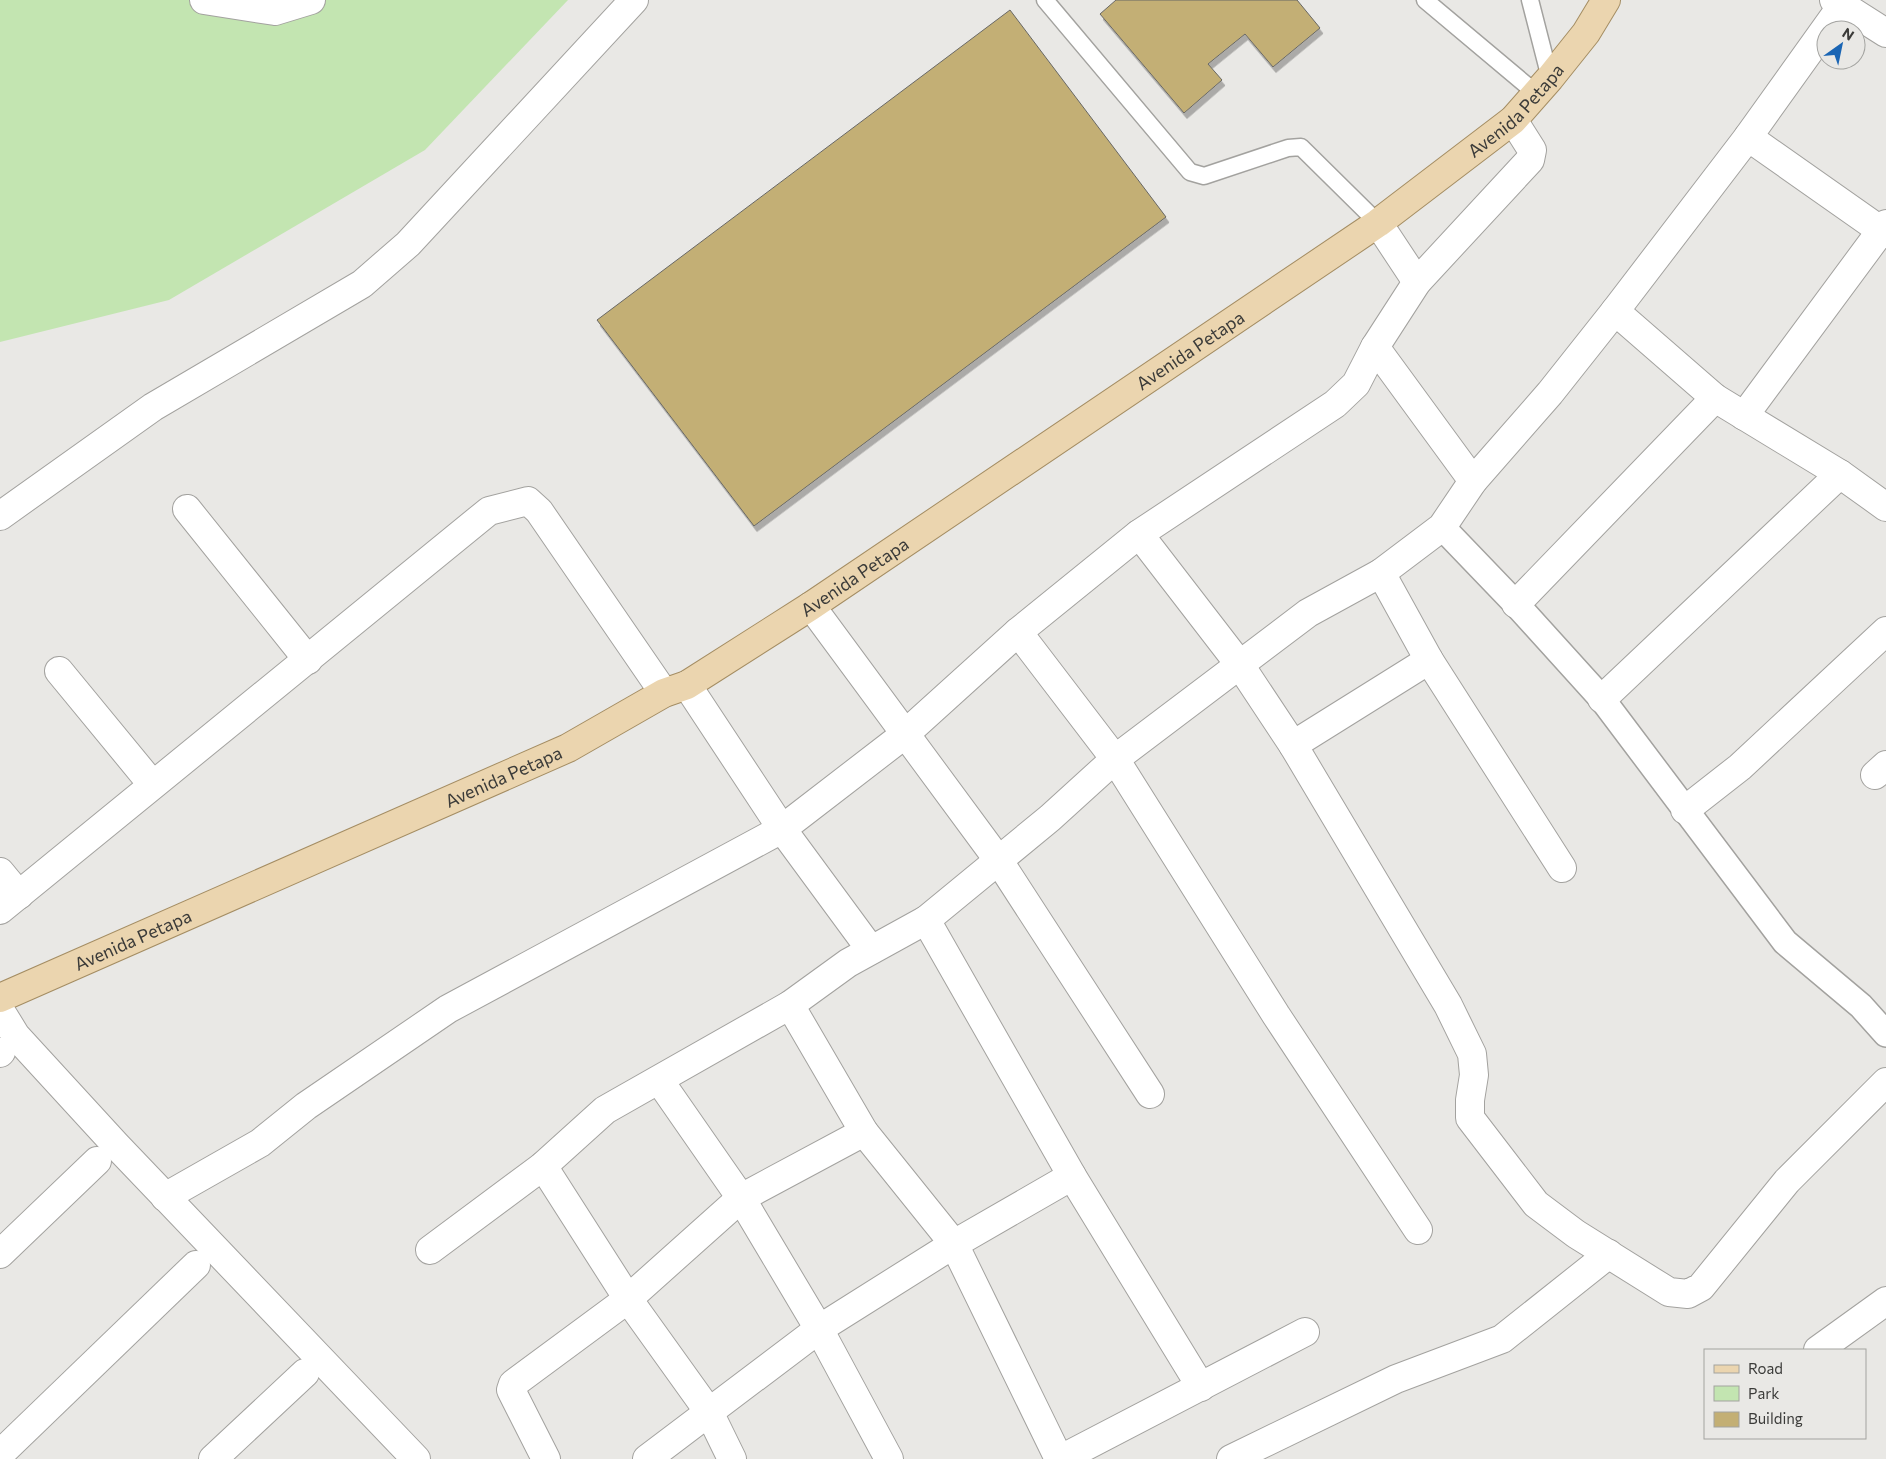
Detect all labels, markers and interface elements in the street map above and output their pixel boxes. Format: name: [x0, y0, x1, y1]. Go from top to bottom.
north arrow: [1816, 20, 1866, 70]
text: N: [1839, 24, 1857, 44]
street label: Avenida Petapa: [1463, 59, 1568, 162]
street label: Avenida Petapa: [1132, 306, 1248, 394]
street label: Avenida Petapa: [796, 532, 913, 621]
street label: Avenida Petapa: [441, 741, 565, 812]
street label: Avenida Petapa: [71, 904, 195, 975]
legend: [1704, 1349, 1866, 1439]
text: Road: [1748, 1359, 1783, 1377]
text: Park: [1748, 1384, 1779, 1402]
text: Building: [1748, 1409, 1803, 1427]

